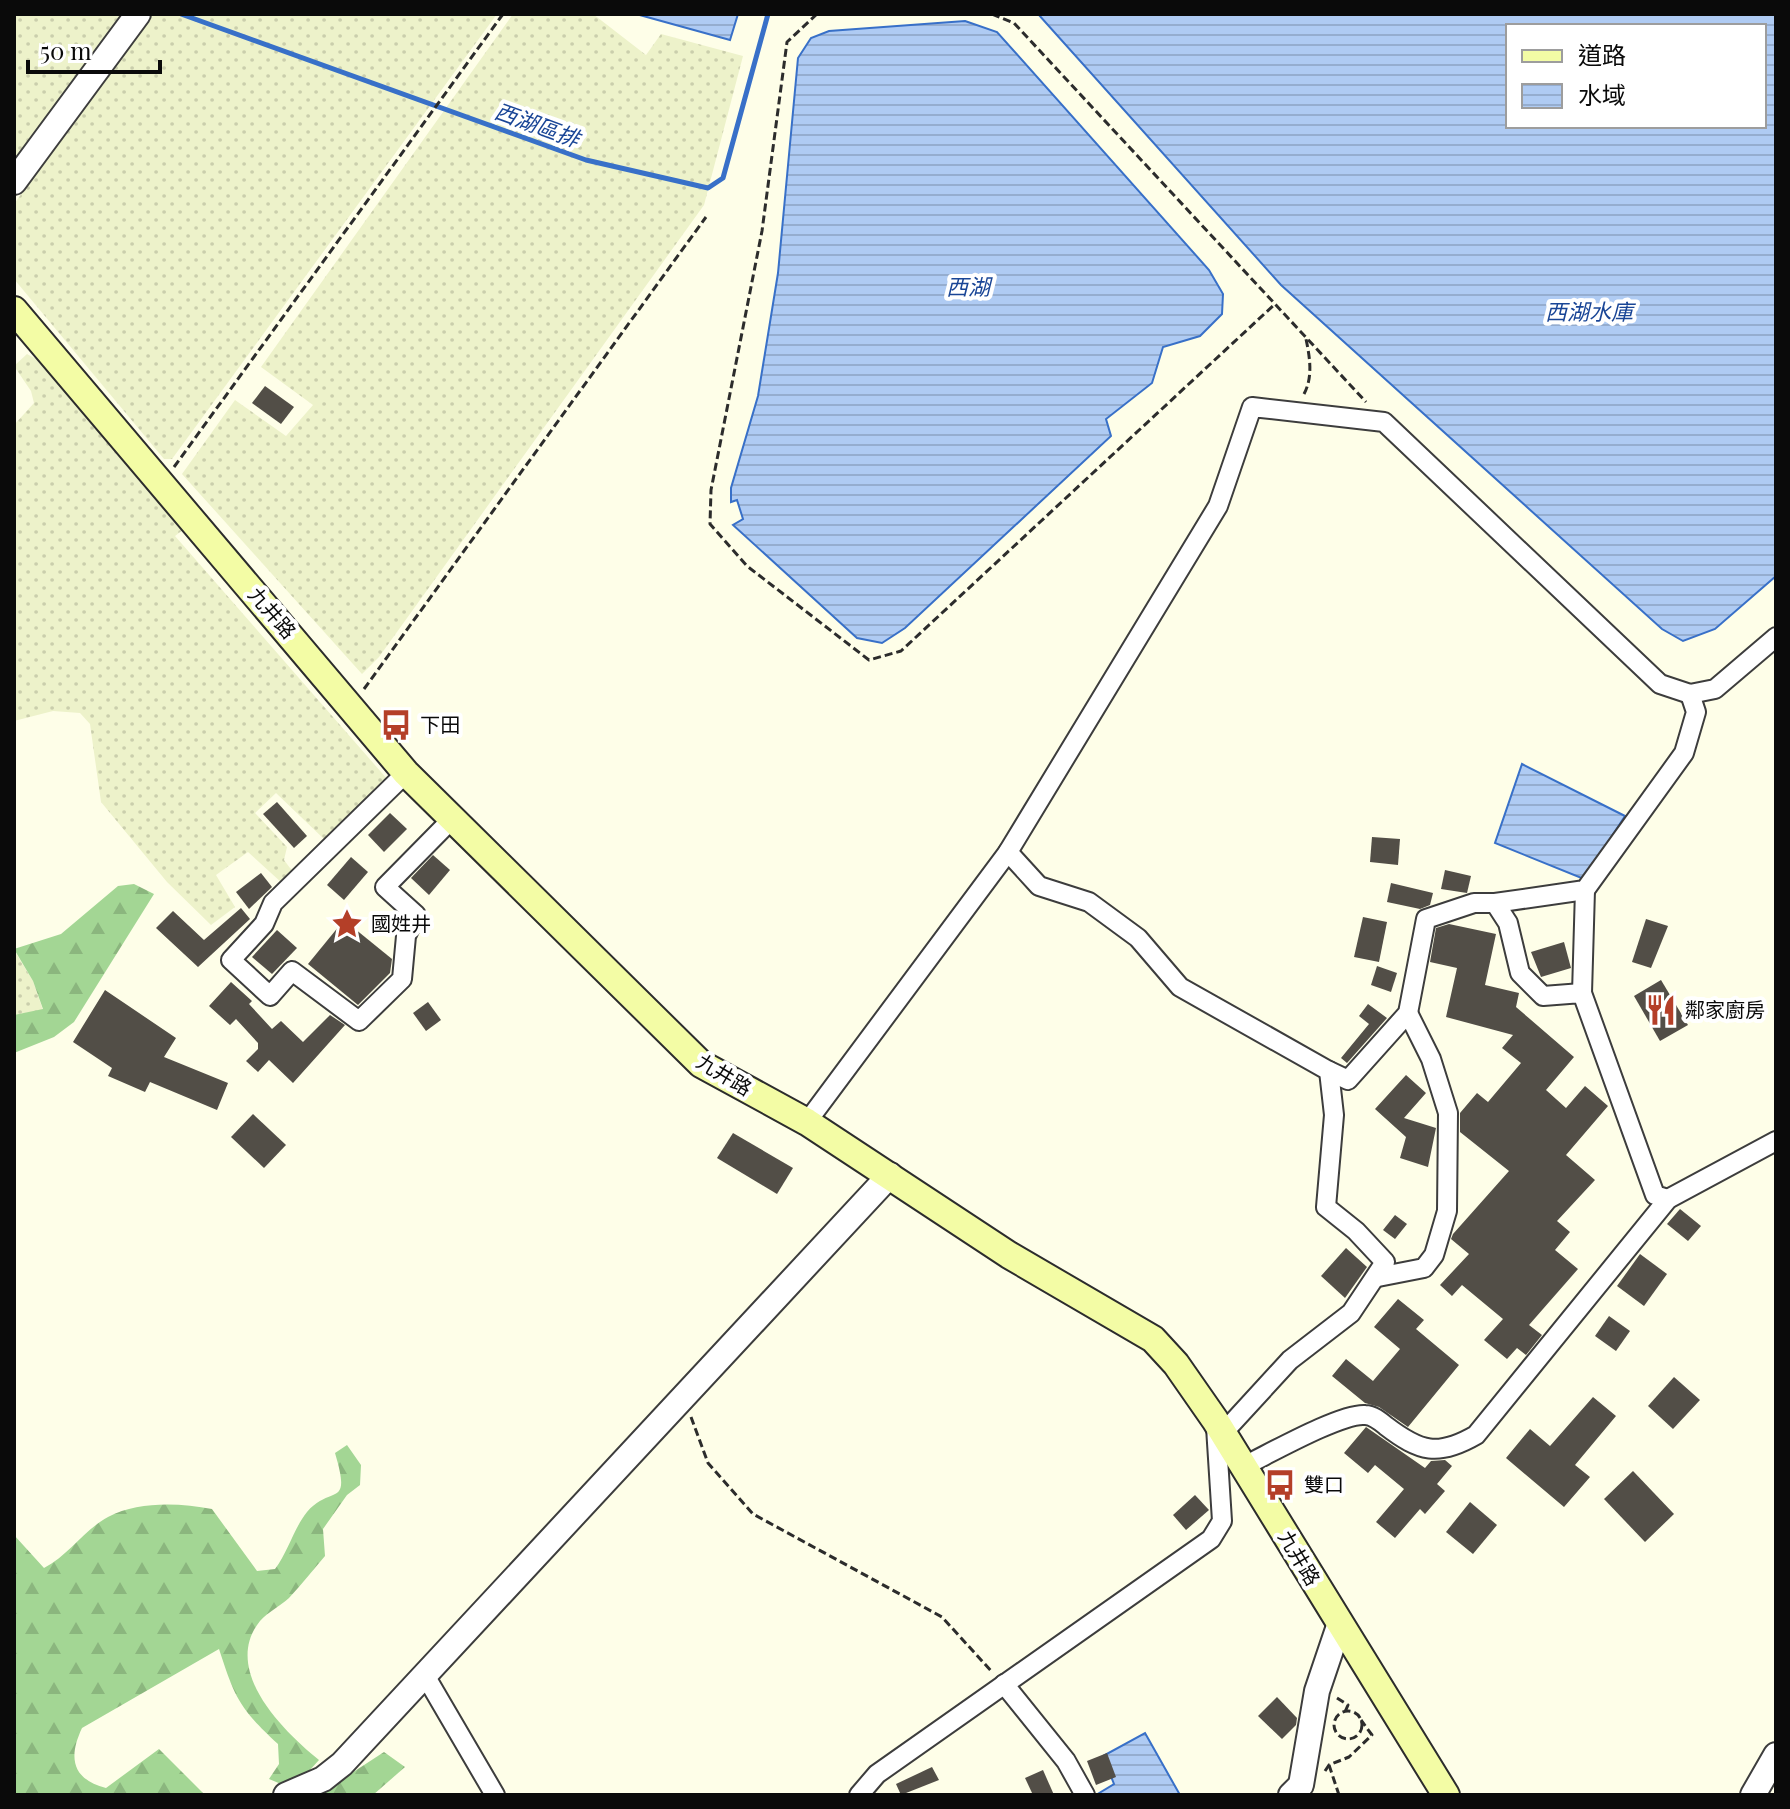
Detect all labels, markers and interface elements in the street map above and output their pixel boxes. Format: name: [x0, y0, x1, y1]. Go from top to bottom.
scale bar: [28, 24, 160, 74]
legend: [1506, 24, 1766, 128]
text: 50 m: [40, 34, 92, 66]
text: 道路: [1578, 38, 1626, 70]
text: 水域: [1578, 78, 1626, 110]
water label: 西湖區排: [491, 95, 587, 154]
water label: 西湖: [946, 271, 993, 301]
water label: 西湖水庫: [1545, 296, 1636, 326]
street label: 九井路: [243, 581, 303, 644]
bus stop icon: 下田: [379, 708, 413, 742]
place label: 下田: [420, 710, 460, 737]
place icon: 國姓井: [330, 907, 364, 941]
place label: 國姓井: [371, 909, 431, 936]
restaurant icon: 鄰家廚房: [1644, 993, 1678, 1027]
place label: 鄰家廚房: [1685, 995, 1765, 1022]
street label: 九井路: [692, 1047, 757, 1101]
bus stop icon: 雙口: [1263, 1468, 1297, 1502]
place label: 雙口: [1304, 1470, 1344, 1497]
street label: 九井路: [1273, 1525, 1327, 1590]

